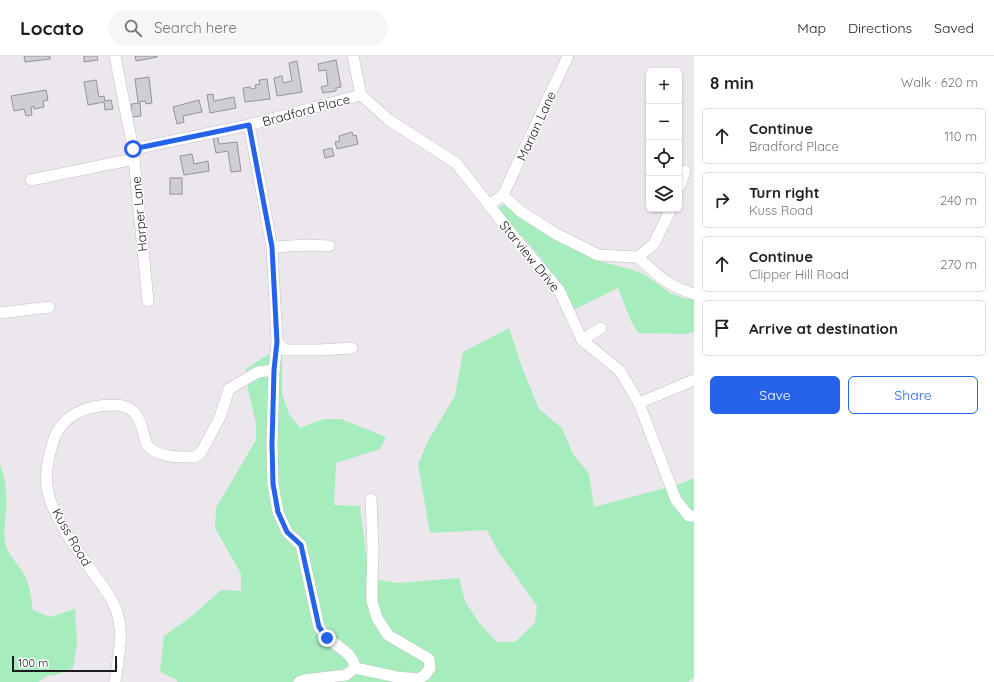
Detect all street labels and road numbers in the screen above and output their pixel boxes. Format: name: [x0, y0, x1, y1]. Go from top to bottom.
street label: Marian Lane: [513, 89, 559, 163]
street label: Bradford Place: [260, 91, 352, 129]
street label: Harper Lane: [128, 176, 150, 252]
street label: Starview Drive: [496, 217, 564, 295]
street label: Kuss Road: [49, 505, 95, 569]

